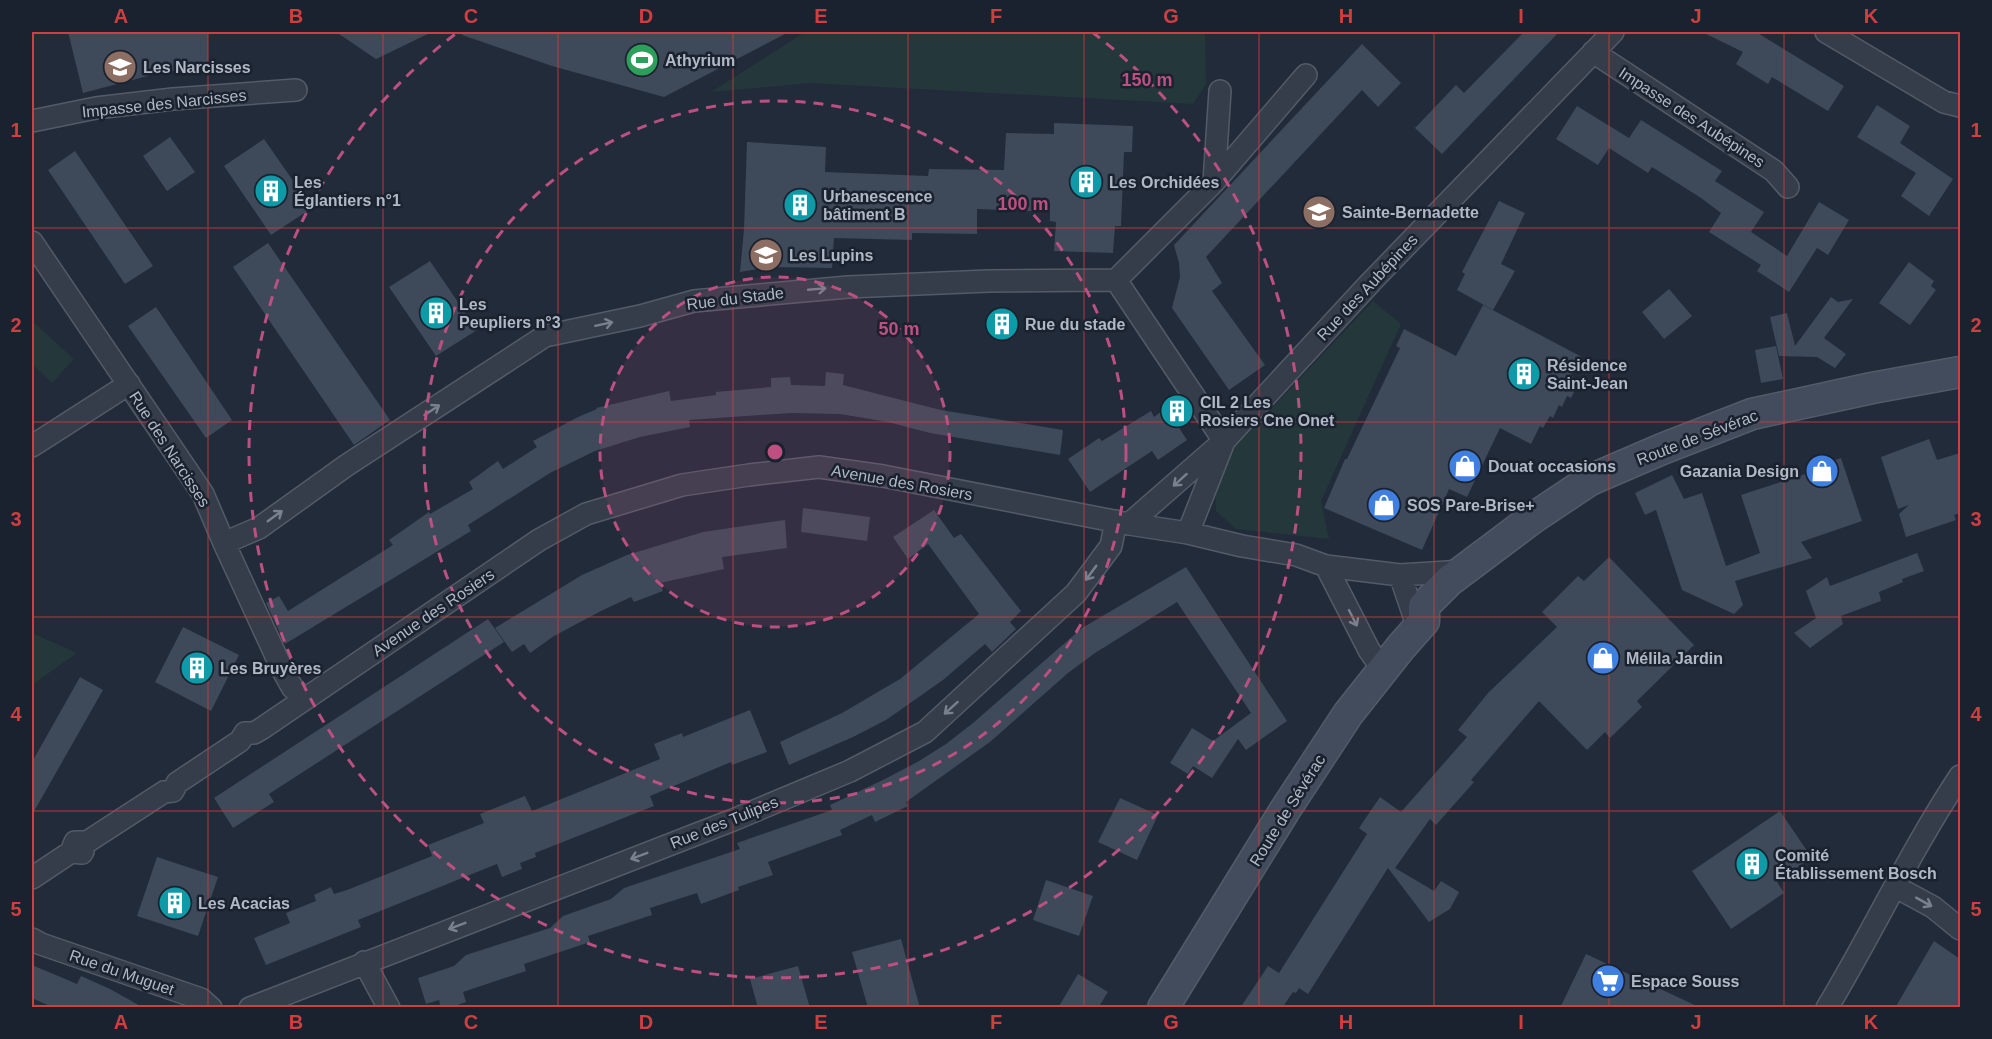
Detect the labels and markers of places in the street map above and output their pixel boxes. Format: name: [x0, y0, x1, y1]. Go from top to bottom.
sports icon: Athyrium: [624, 42, 660, 78]
school or university icon: Les Narcisses: [102, 49, 138, 85]
place label: Athyrium: [665, 52, 735, 69]
place label: Les Narcisses: [143, 59, 251, 76]
building icon: Les Orchidées: [1068, 164, 1104, 200]
building icon: Les Églantiers n°1: [253, 173, 289, 209]
place label: Les Églantiers n°1: [294, 174, 401, 209]
place label: Les Orchidées: [1109, 174, 1219, 191]
building icon: Urbanescence bâtiment B: [782, 187, 818, 223]
place label: Urbanescence bâtiment B: [823, 188, 932, 223]
school or university icon: Sainte-Bernadette: [1301, 194, 1337, 230]
place label: Sainte-Bernadette: [1342, 204, 1479, 221]
school or university icon: Les Lupins: [748, 237, 784, 273]
place label: Les Lupins: [789, 247, 874, 264]
building icon: Les Peupliers n°3: [418, 295, 454, 331]
place label: Les Peupliers n°3: [459, 296, 561, 331]
building icon: Rue du stade: [984, 306, 1020, 342]
place label: Rue du stade: [1025, 316, 1126, 333]
building icon: Résidence Saint-Jean: [1506, 356, 1542, 392]
place label: Résidence Saint-Jean: [1547, 357, 1628, 392]
building icon: CIL 2 Les Rosiers Cne Onet: [1159, 393, 1195, 429]
place label: CIL 2 Les Rosiers Cne Onet: [1200, 394, 1335, 429]
centre of rings: [765, 442, 785, 462]
shop icon: Douat occasions: [1447, 448, 1483, 484]
shop icon: Gazania Design: [1804, 453, 1840, 489]
place label: Douat occasions: [1488, 458, 1616, 475]
place label: Gazania Design: [1680, 463, 1799, 480]
shop icon: SOS Pare-Brise+: [1366, 487, 1402, 523]
place label: SOS Pare-Brise+: [1407, 497, 1535, 514]
shop icon: Mélila Jardin: [1585, 640, 1621, 676]
building icon: Les Bruyères: [179, 650, 215, 686]
place label: Mélila Jardin: [1626, 650, 1723, 667]
place label: Les Bruyères: [220, 660, 321, 677]
building icon: Comité Établissement Bosch: [1734, 846, 1770, 882]
place label: Comité Établissement Bosch: [1775, 847, 1937, 882]
building icon: Les Acacias: [157, 885, 193, 921]
place label: Les Acacias: [198, 895, 290, 912]
supermarket icon: Espace Souss: [1590, 963, 1626, 999]
place label: Espace Souss: [1631, 973, 1740, 990]

